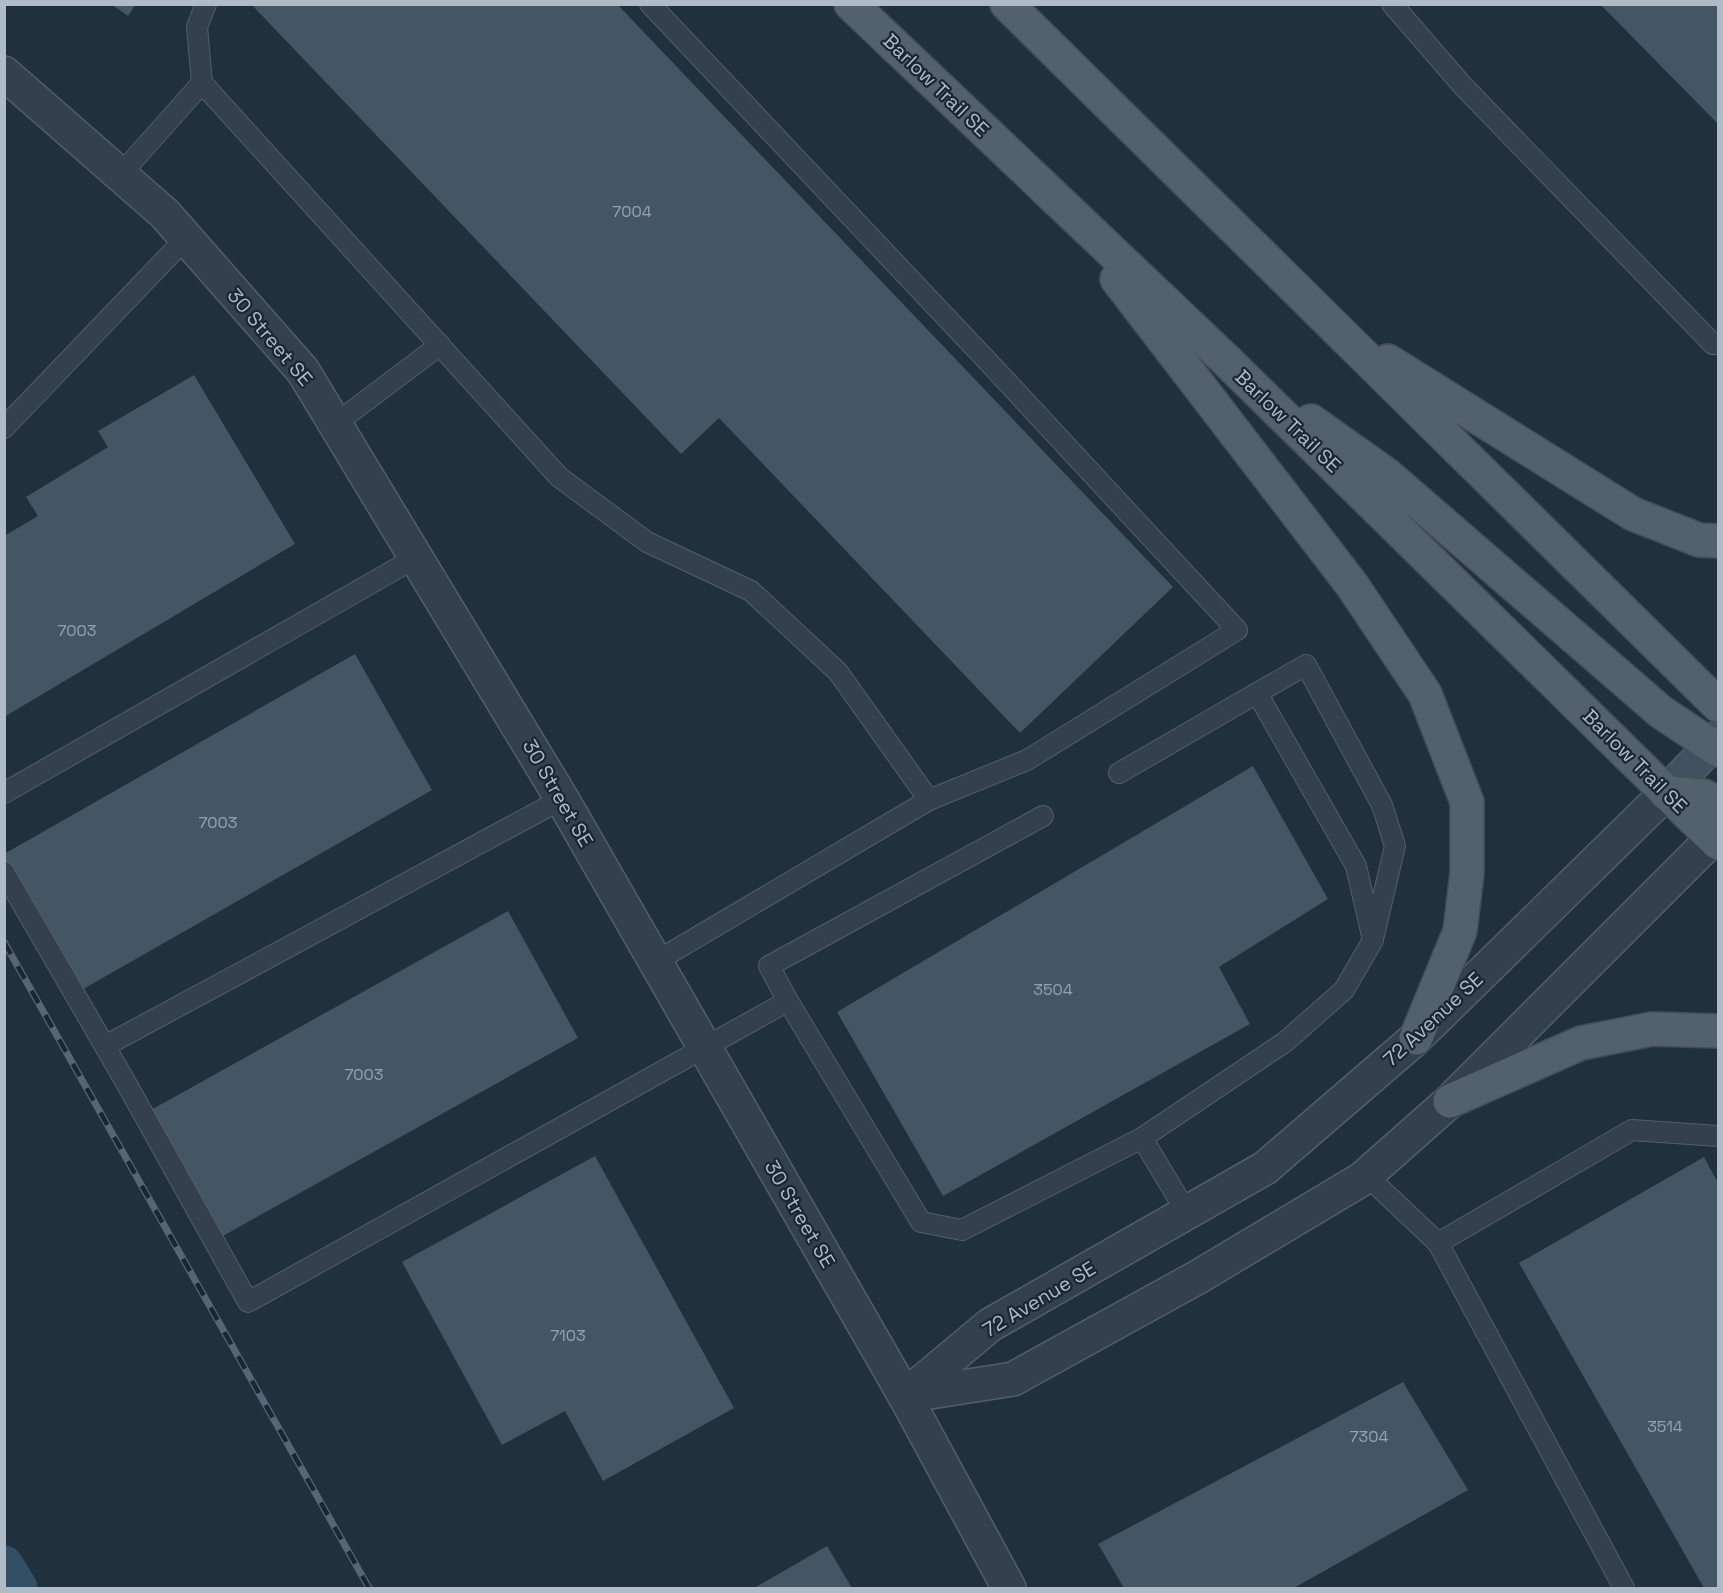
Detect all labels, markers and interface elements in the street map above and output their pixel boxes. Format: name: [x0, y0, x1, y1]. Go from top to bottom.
street label: Barlow Trail SE: [878, 28, 994, 142]
house number: 7004: [612, 201, 652, 222]
street label: 30 Street SE: [222, 283, 318, 391]
street label: Barlow Trail SE: [1230, 364, 1346, 478]
house number: 7003: [57, 620, 97, 641]
street label: Barlow Trail SE: [1577, 703, 1693, 819]
street label: 30 Street SE: [517, 735, 599, 851]
house number: 7003: [198, 812, 238, 833]
street label: 72 Avenue SE: [1378, 966, 1488, 1072]
house number: 3504: [1033, 979, 1073, 1000]
house number: 7003: [344, 1064, 384, 1085]
street label: 30 Street SE: [759, 1156, 841, 1272]
street label: 72 Avenue SE: [978, 1255, 1100, 1343]
house number: 7103: [550, 1325, 586, 1346]
house number: 3514: [1647, 1416, 1683, 1437]
house number: 7304: [1350, 1426, 1388, 1447]

